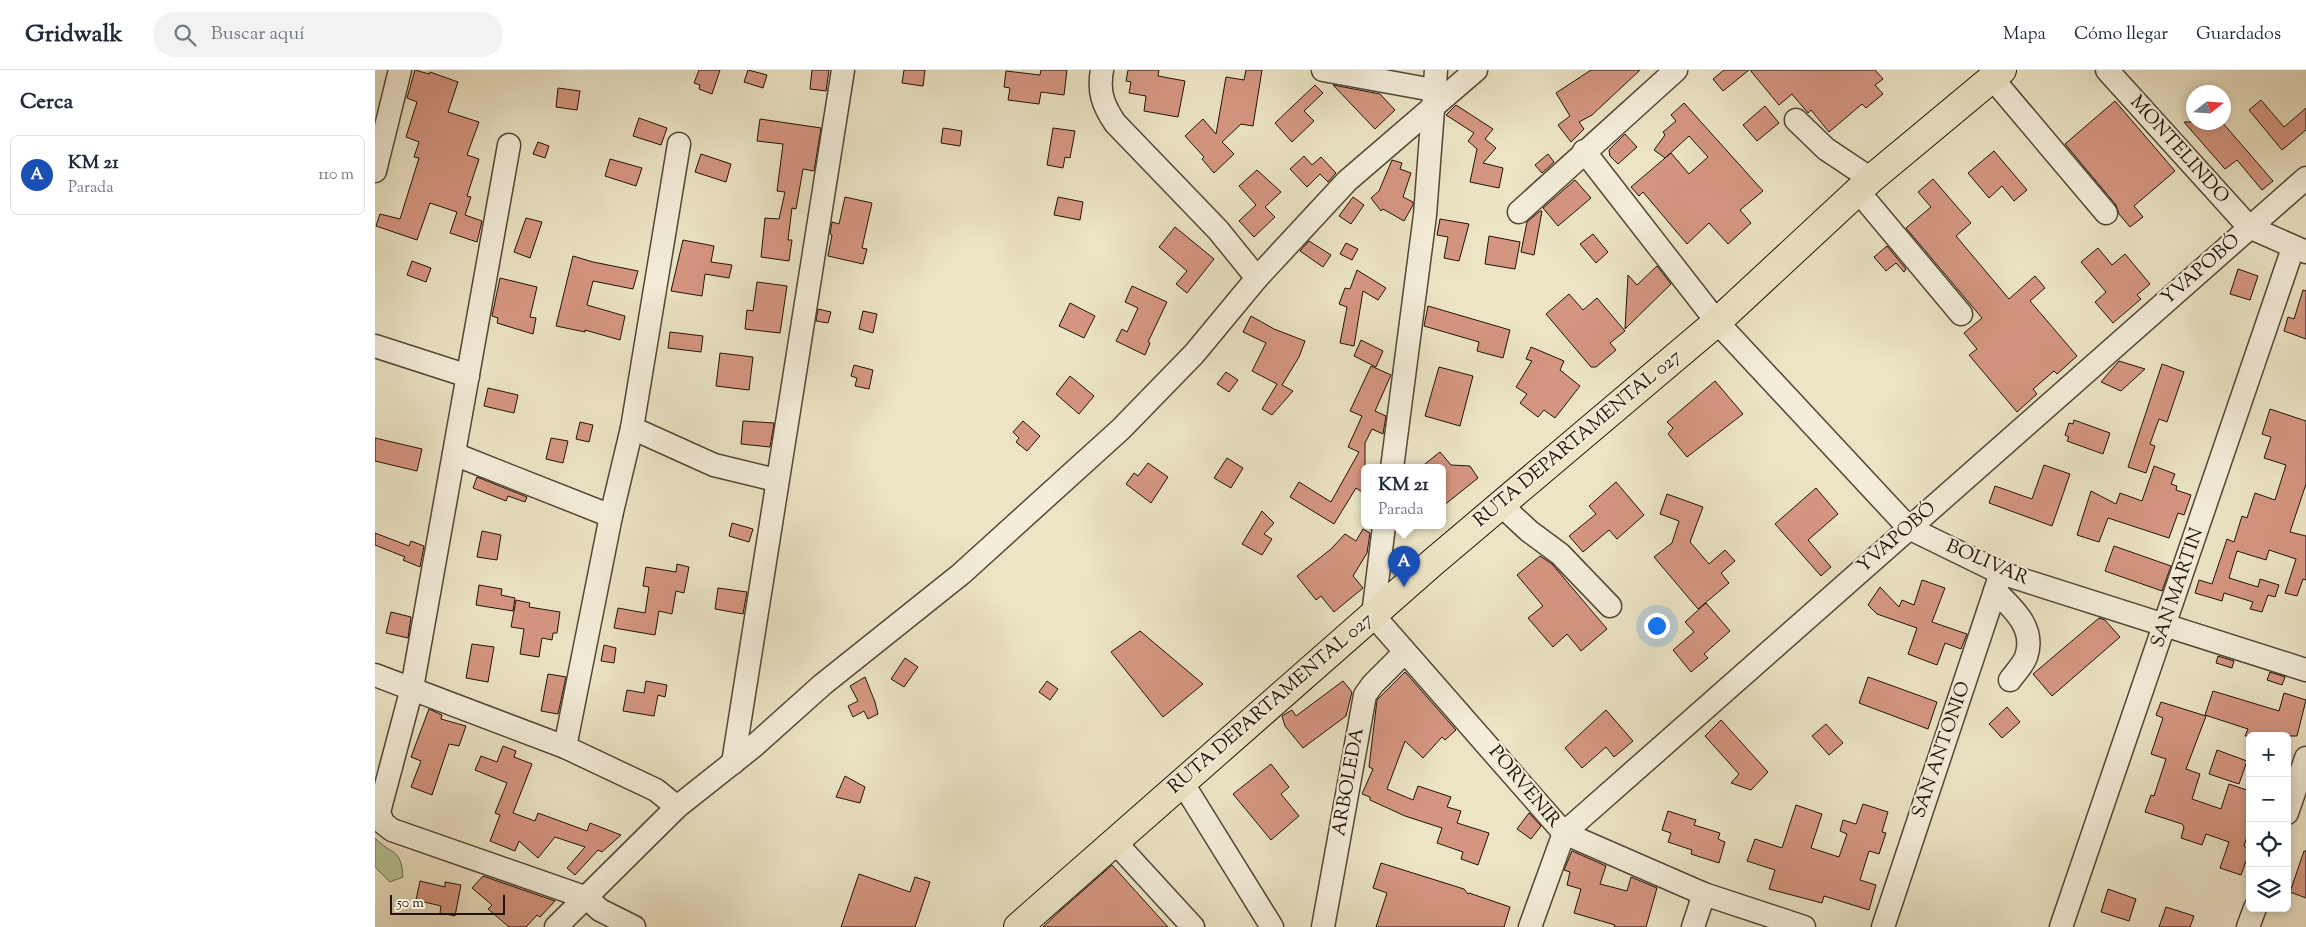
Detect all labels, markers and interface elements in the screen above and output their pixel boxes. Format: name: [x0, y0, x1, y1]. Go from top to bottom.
search box: [153, 12, 503, 57]
text: Gridwalk: [25, 18, 123, 52]
icon: search: [171, 21, 199, 49]
text: Buscar aquí: [211, 21, 305, 48]
text: Mapa: [2003, 22, 2046, 48]
text: Cómo llegar: [2074, 22, 2168, 48]
text: Guardados: [2196, 22, 2281, 48]
north arrow: [2186, 85, 2231, 130]
text: Cerca: [20, 88, 73, 118]
street label: MONTELINDO: [2123, 90, 2235, 210]
text: KM 21: [68, 150, 119, 177]
text: A: [31, 164, 44, 187]
text: 110 m: [318, 164, 354, 187]
text: Parada: [68, 177, 114, 200]
street label: YVAPOBÓ: [2156, 228, 2246, 312]
street label: RUTA DEPARTAMENTAL 027: [1468, 343, 1688, 534]
popup: [1361, 464, 1446, 529]
text: KM 21: [1378, 472, 1429, 499]
street label: YVAPOBÓ: [1852, 496, 1942, 580]
text: Parada: [1378, 499, 1424, 522]
street label: SAN MARTIN: [2145, 524, 2211, 652]
street label: BOLIVAR: [1941, 533, 2033, 593]
pin: A: [1388, 546, 1420, 587]
street label: RUTA DEPARTAMENTAL 027: [1162, 607, 1380, 801]
your location: [1644, 613, 1670, 639]
street label: SAN ANTONIO: [1906, 678, 1978, 822]
street label: ARBOLEDA: [1326, 725, 1372, 838]
map controls: [2246, 732, 2291, 912]
button: +: [2246, 732, 2291, 777]
street label: PORVENIR: [1482, 740, 1567, 834]
button: −: [2246, 777, 2291, 822]
button: locate: [2246, 822, 2291, 867]
button: layers: [2246, 867, 2291, 912]
scale bar: [390, 892, 505, 915]
text: 50 m: [397, 894, 424, 914]

